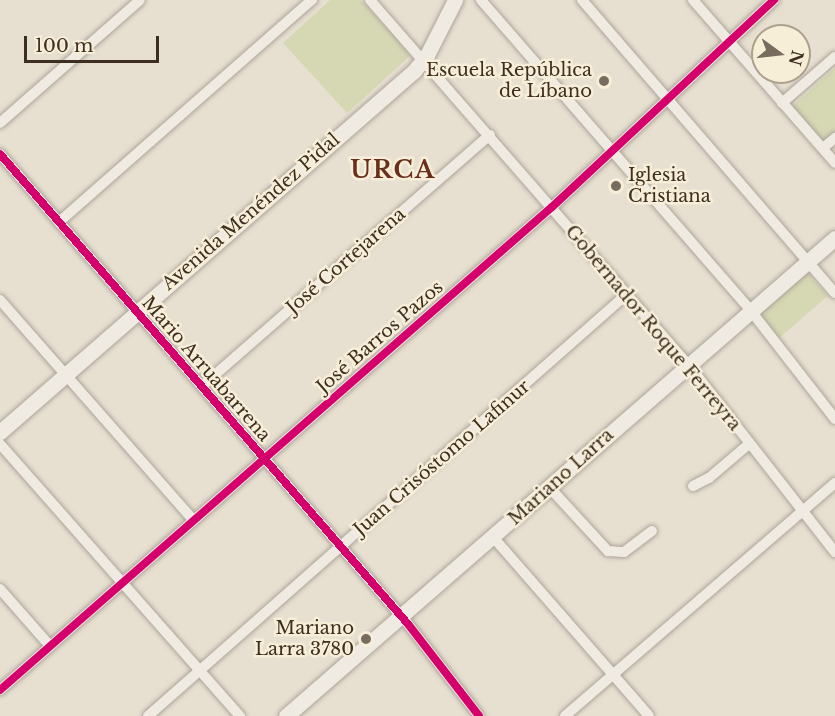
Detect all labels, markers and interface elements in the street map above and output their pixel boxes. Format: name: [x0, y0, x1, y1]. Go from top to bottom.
scale bar: [27, 24, 162, 62]
north arrow: [751, 24, 811, 84]
text: 100 m: [35, 35, 93, 57]
text: N: [785, 48, 808, 68]
place label: Escuela República de Líbano: [426, 60, 592, 103]
marker: Escuela República de Líbano: [597, 74, 611, 88]
street label: Avenida Menéndez Pidal: [158, 129, 344, 295]
district label: URCA: [350, 156, 436, 184]
place label: Iglesia Cristiana: [628, 165, 711, 207]
marker: Iglesia Cristiana: [609, 179, 623, 193]
street label: José Cortejarena: [282, 203, 410, 319]
street label: Gobernador Roque Ferreyra: [561, 221, 745, 435]
street label: José Barros Pazos: [313, 276, 447, 398]
street label: Mario Arruabarrena: [137, 292, 275, 446]
street label: Juan Crisóstomo Lafinur: [350, 376, 534, 540]
street label: Mariano Larra: [504, 424, 618, 530]
place label: Mariano Larra 3780: [255, 618, 354, 660]
marker: Mariano Larra 3780: [359, 632, 373, 646]

